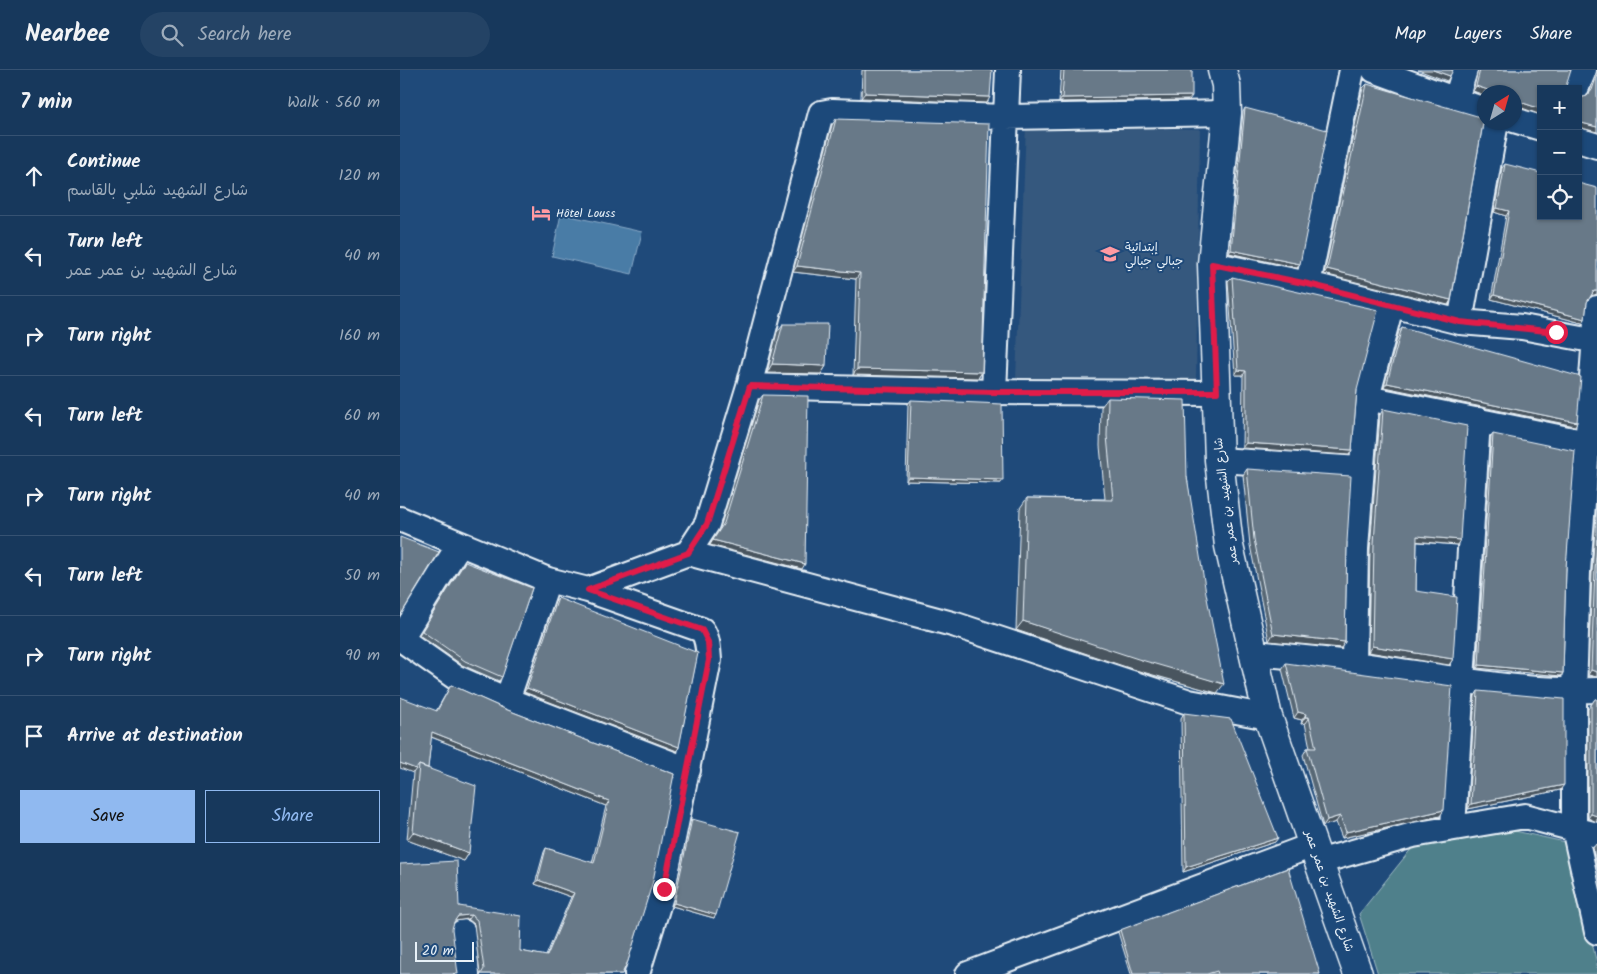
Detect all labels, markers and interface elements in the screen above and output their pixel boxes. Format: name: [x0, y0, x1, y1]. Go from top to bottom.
search box: [140, 12, 490, 57]
text: Nearbee: [25, 15, 110, 54]
text: Search here: [198, 20, 292, 50]
text: Map: [1395, 20, 1426, 49]
text: Layers: [1454, 20, 1502, 49]
text: Share: [1530, 20, 1572, 49]
icon: search: [158, 21, 186, 49]
north arrow: [1477, 85, 1522, 130]
map controls: [1537, 85, 1582, 220]
button: +: [1537, 85, 1582, 130]
text: 7 min: [20, 86, 72, 119]
text: Walk · 560 m: [287, 90, 380, 115]
button: −: [1537, 130, 1582, 175]
text: Continue: [67, 147, 140, 177]
icon: ahead: [20, 162, 48, 190]
text: 120 m: [339, 163, 380, 188]
button: locate: [1537, 175, 1582, 220]
text: شارع الشهيد شلبي بالقاسم: [67, 178, 248, 203]
hotel icon: Hôtel Louss: [530, 202, 552, 224]
place label: Hôtel Louss: [556, 204, 615, 223]
text: Turn left: [67, 227, 142, 257]
place label: إبتدائية جبالي جبالي: [1125, 238, 1183, 272]
icon: left: [20, 242, 48, 270]
text: 40 m: [344, 243, 380, 268]
school or university icon: إبتدائية جبالي جبالي: [1099, 243, 1121, 265]
text: شارع الشهيد بن عمر عمر: [67, 258, 237, 283]
text: Turn right: [67, 321, 152, 351]
route start: [1545, 321, 1568, 344]
icon: right: [20, 322, 48, 350]
text: 160 m: [339, 323, 380, 348]
text: Turn left: [67, 401, 142, 431]
icon: left: [20, 402, 48, 430]
text: 60 m: [344, 403, 380, 428]
street label: شارع الشهيد بن عمر عمر: [1209, 436, 1243, 567]
text: Turn right: [67, 481, 152, 511]
icon: right: [20, 482, 48, 510]
text: 40 m: [344, 483, 380, 508]
text: Turn left: [67, 561, 142, 591]
icon: left: [20, 562, 48, 590]
text: 50 m: [344, 563, 380, 588]
text: Turn right: [67, 641, 152, 671]
icon: right: [20, 642, 48, 670]
text: 90 m: [345, 643, 380, 668]
text: Arrive at destination: [67, 721, 243, 751]
icon: arrive: [20, 722, 48, 750]
button: Save: [20, 790, 195, 843]
button: Share: [205, 790, 380, 843]
street label: شارع الشهيد بن عمر عمر: [1299, 827, 1359, 954]
route end: [653, 878, 676, 901]
scale bar: [415, 939, 474, 962]
text: 20 m: [422, 940, 454, 962]

